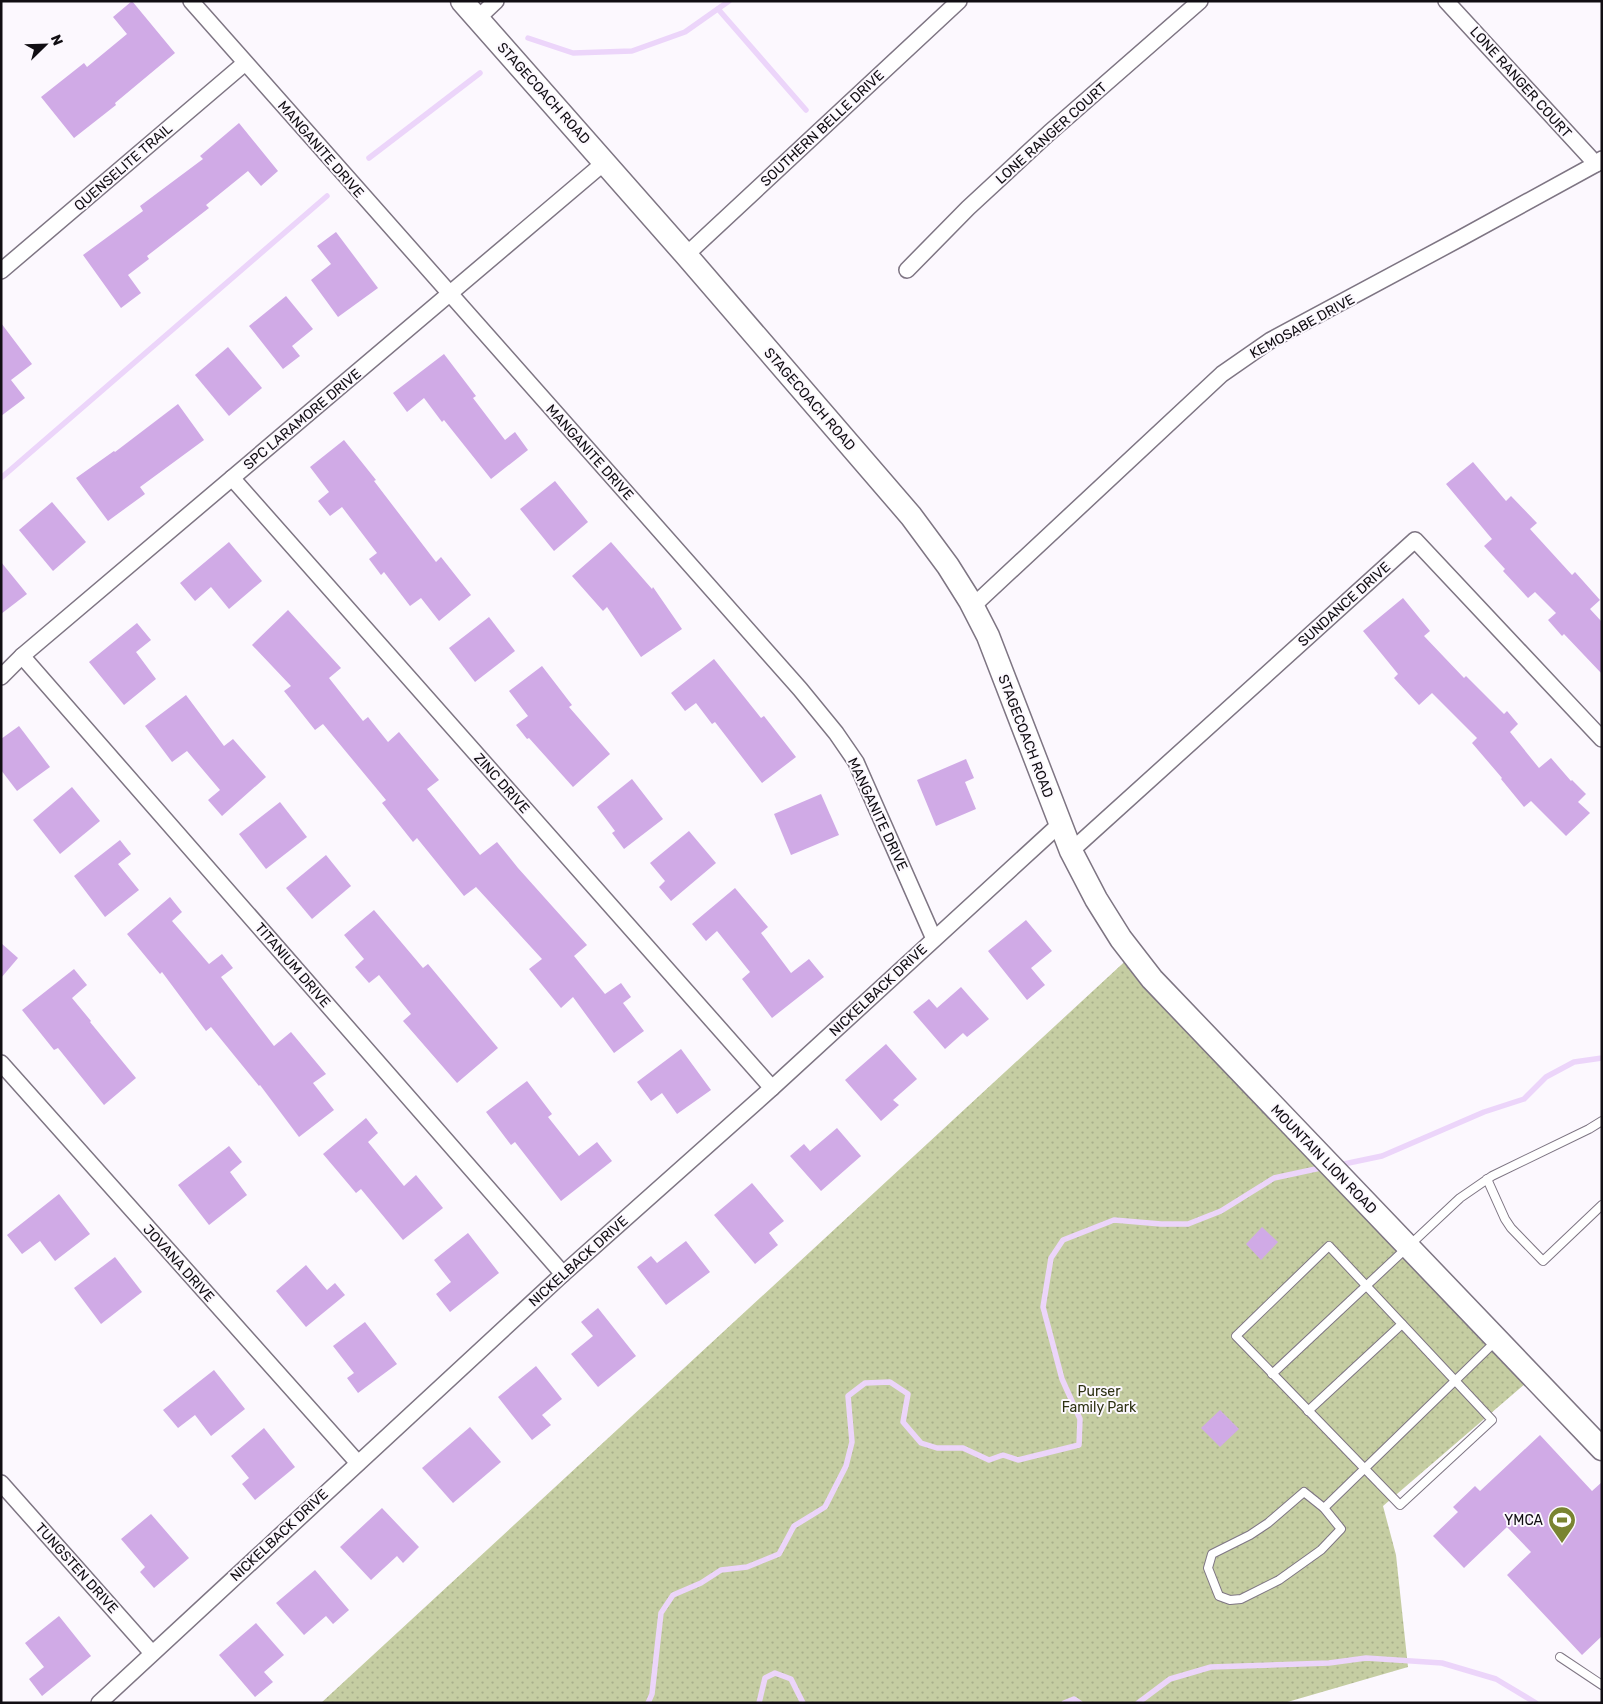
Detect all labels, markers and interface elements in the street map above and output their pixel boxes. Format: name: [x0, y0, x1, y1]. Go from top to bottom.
north arrow: [20, 20, 70, 70]
street label: LONE RANGER COURT: [1466, 23, 1575, 141]
text: N: [47, 32, 66, 48]
street label: STAGECOACH ROAD: [494, 39, 594, 148]
street label: SOUTHERN BELLE DRIVE: [757, 67, 888, 190]
street label: LONE RANGER COURT: [992, 79, 1110, 188]
street label: MANGANITE DRIVE: [274, 97, 367, 201]
street label: QUENSELITE TRAIL: [71, 120, 176, 215]
street label: KEMOSABE DRIVE: [1247, 291, 1358, 362]
street label: STAGECOACH ROAD: [760, 344, 859, 454]
street label: SPC LARAMORE DRIVE: [240, 365, 365, 474]
street label: MANGANITE DRIVE: [542, 401, 637, 504]
street label: SUNDANCE DRIVE: [1295, 558, 1394, 650]
street label: STAGECOACH ROAD: [994, 672, 1057, 800]
street label: ZINC DRIVE: [470, 750, 533, 817]
street label: MANGANITE DRIVE: [844, 755, 911, 873]
street label: TITANIUM DRIVE: [251, 920, 334, 1011]
street label: NICKELBACK DRIVE: [826, 941, 931, 1040]
street label: MOUNTAIN LION ROAD: [1267, 1101, 1380, 1218]
street label: NICKELBACK DRIVE: [525, 1212, 631, 1310]
street label: JOVANA DRIVE: [139, 1221, 218, 1306]
park label: Purser Family Park: [1062, 1383, 1137, 1416]
street label: NICKELBACK DRIVE: [227, 1486, 332, 1585]
sports icon: YMCA: [1547, 1505, 1577, 1544]
place label: YMCA: [1504, 1512, 1544, 1529]
street label: TUNGSTEN DRIVE: [32, 1520, 122, 1617]

